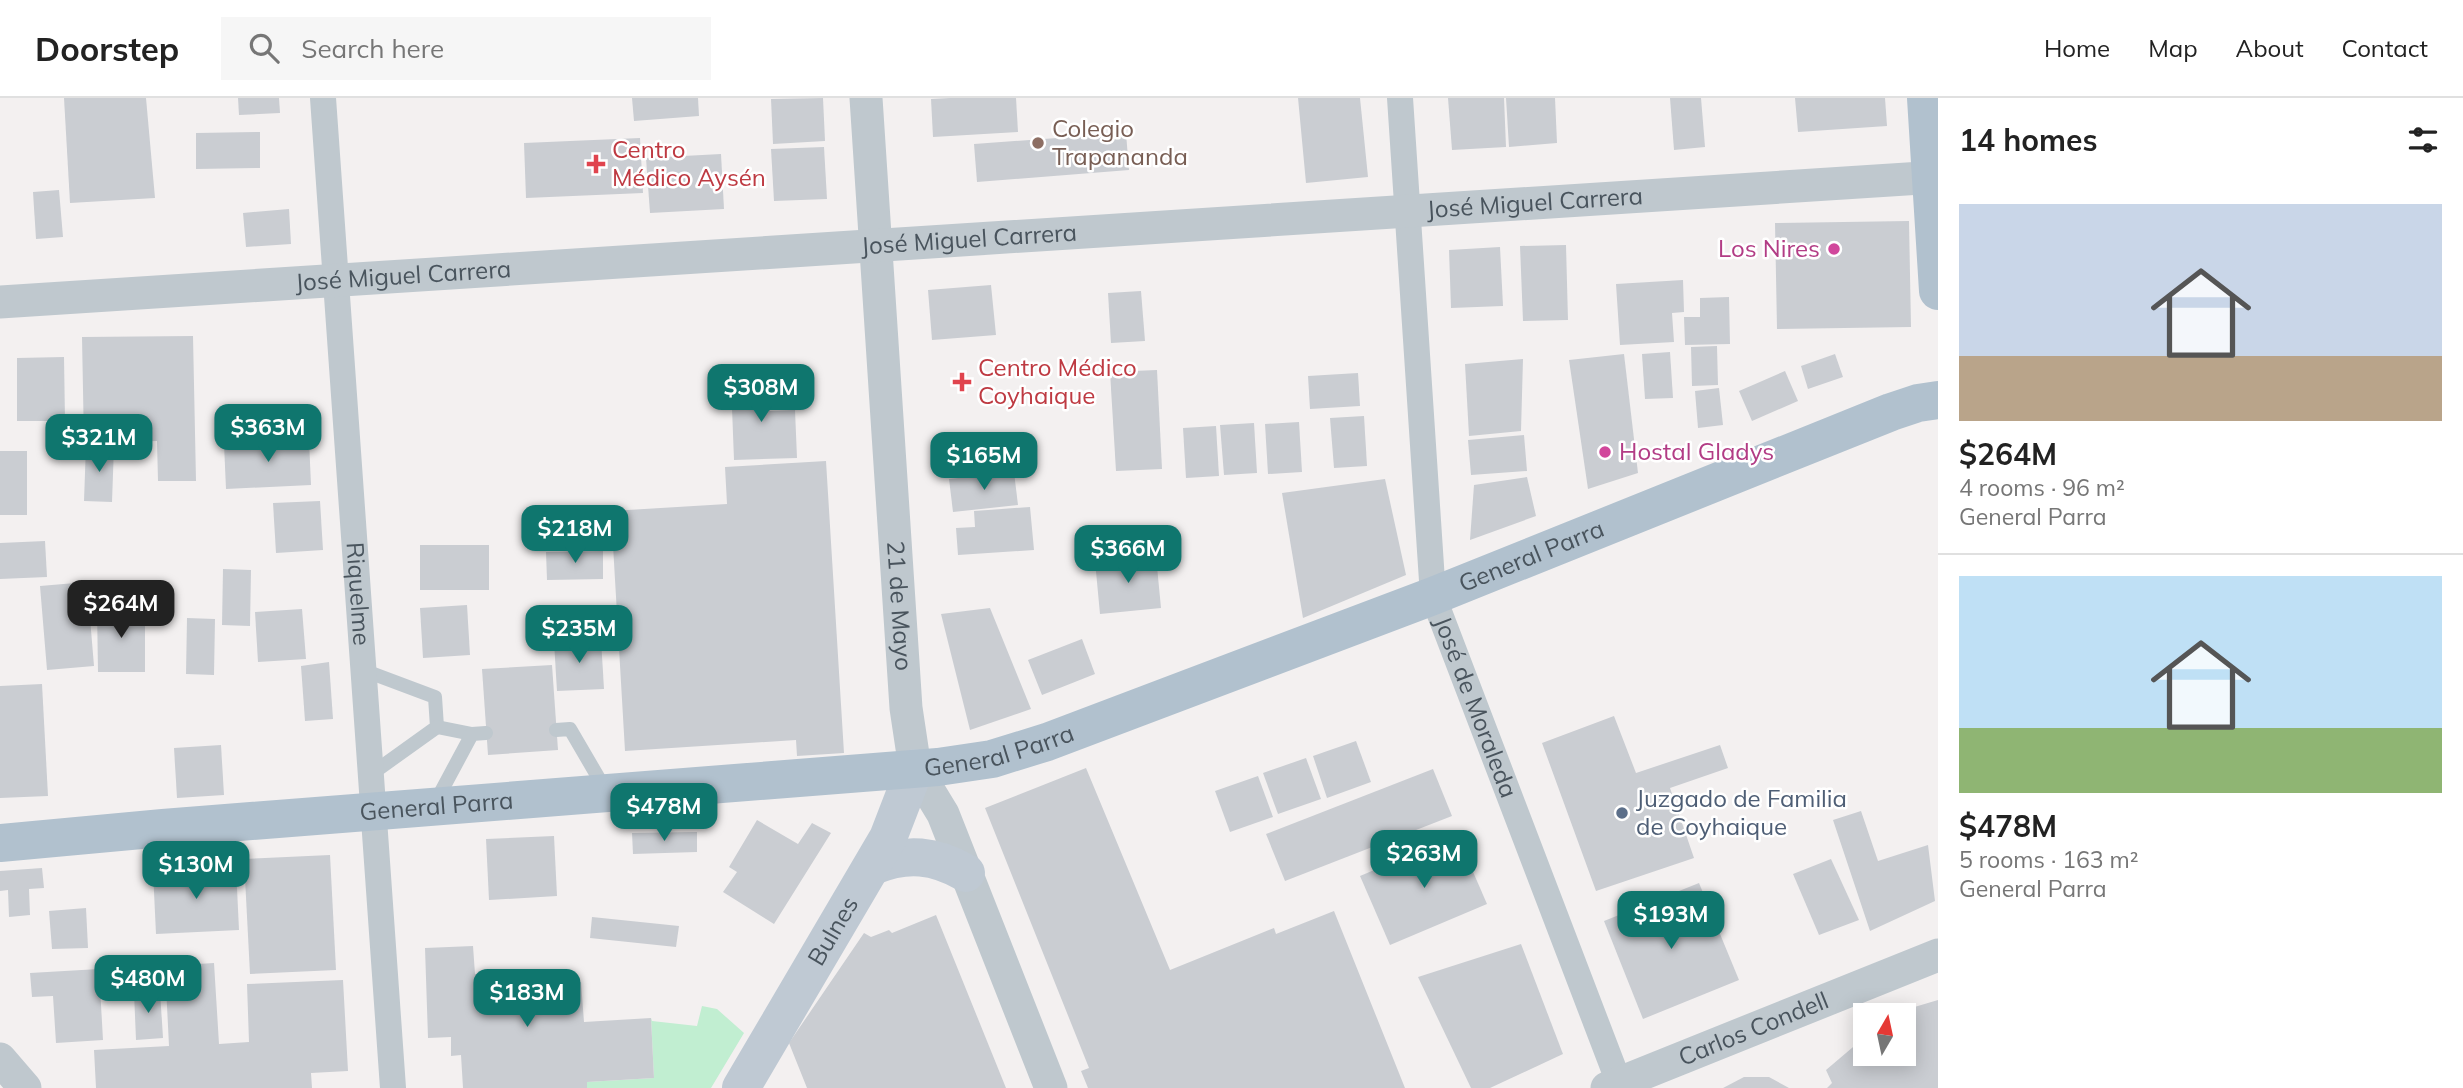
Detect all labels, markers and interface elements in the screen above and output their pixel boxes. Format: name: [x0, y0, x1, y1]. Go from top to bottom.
search box: [221, 17, 711, 80]
text: Doorstep: [35, 28, 179, 69]
icon: search: [245, 29, 283, 67]
text: Search here: [301, 32, 444, 65]
text: Home: [2044, 33, 2110, 63]
text: Map: [2148, 33, 2198, 63]
text: About: [2236, 33, 2304, 63]
text: Contact: [2342, 33, 2428, 63]
place label: Colegio Trapananda: [1052, 113, 1188, 171]
text: 14 homes: [1959, 121, 2098, 159]
icon: filters: [2404, 121, 2442, 159]
place label: Centro Médico Aysén: [612, 134, 766, 192]
marker: Colegio Trapananda: [1030, 135, 1046, 151]
marker: Centro Médico Aysén: [586, 154, 606, 174]
street label: José Miguel Carrera: [1426, 180, 1644, 224]
street label: José Miguel Carrera: [860, 217, 1078, 260]
place label: Los Nires: [1718, 233, 1820, 263]
marker: Los Nires: [1826, 241, 1842, 257]
icon: home: [2138, 250, 2264, 376]
street label: José Miguel Carrera: [294, 253, 512, 297]
place label: Centro Médico Coyhaique: [978, 352, 1137, 410]
pin: $308M: [712, 364, 810, 424]
text: $308M: [723, 372, 799, 401]
marker: Centro Médico Coyhaique: [952, 372, 972, 392]
pin: $363M: [219, 404, 317, 464]
text: $363M: [230, 412, 306, 441]
pin: $321M: [50, 414, 148, 474]
text: $321M: [61, 422, 137, 451]
pin: $165M: [935, 432, 1033, 492]
text: $264M: [1959, 435, 2057, 473]
place label: Hostal Gladys: [1619, 436, 1774, 466]
text: $165M: [946, 440, 1022, 469]
marker: Hostal Gladys: [1597, 444, 1613, 460]
text: 4 rooms · 96 m²: [1959, 473, 2125, 502]
text: General Parra: [1959, 502, 2106, 531]
pin: $218M: [526, 505, 624, 565]
text: $218M: [537, 513, 613, 542]
street label: General Parra: [1454, 513, 1608, 598]
pin: $366M: [1079, 526, 1177, 585]
text: $366M: [1090, 533, 1166, 562]
street label: 21 de Mayo: [881, 540, 920, 672]
street label: Riquelme: [340, 541, 378, 646]
pin: $264M: [72, 580, 170, 640]
text: $264M: [83, 588, 159, 617]
pin: $235M: [530, 606, 628, 665]
street label: José de Moraleda: [1428, 612, 1525, 802]
text: $235M: [541, 613, 617, 642]
icon: home: [2138, 622, 2264, 748]
street label: General Parra: [923, 717, 1078, 782]
place label: Juzgado de Familia de Coyhaique: [1636, 783, 1847, 841]
street label: General Parra: [358, 784, 514, 826]
pin: $478M: [615, 784, 713, 843]
text: $478M: [626, 791, 702, 820]
marker: Juzgado de Familia de Coyhaique: [1614, 805, 1630, 821]
text: $478M: [1959, 807, 2057, 845]
pin: $263M: [1375, 830, 1473, 890]
text: $263M: [1386, 838, 1462, 867]
pin: $130M: [147, 842, 245, 901]
text: 5 rooms · 163 m²: [1959, 845, 2139, 874]
text: $130M: [158, 849, 234, 878]
text: General Parra: [1959, 874, 2106, 903]
street label: Bulnes: [800, 891, 864, 971]
pin: $193M: [1622, 892, 1720, 951]
text: $193M: [1633, 899, 1709, 928]
pin: $480M: [99, 956, 197, 1015]
text: $480M: [110, 963, 186, 992]
pin: $183M: [478, 970, 576, 1029]
text: $183M: [489, 977, 565, 1006]
street label: Carlos Condell: [1674, 985, 1833, 1072]
north arrow: [1853, 1003, 1916, 1066]
map controls: [1853, 1003, 1916, 1066]

